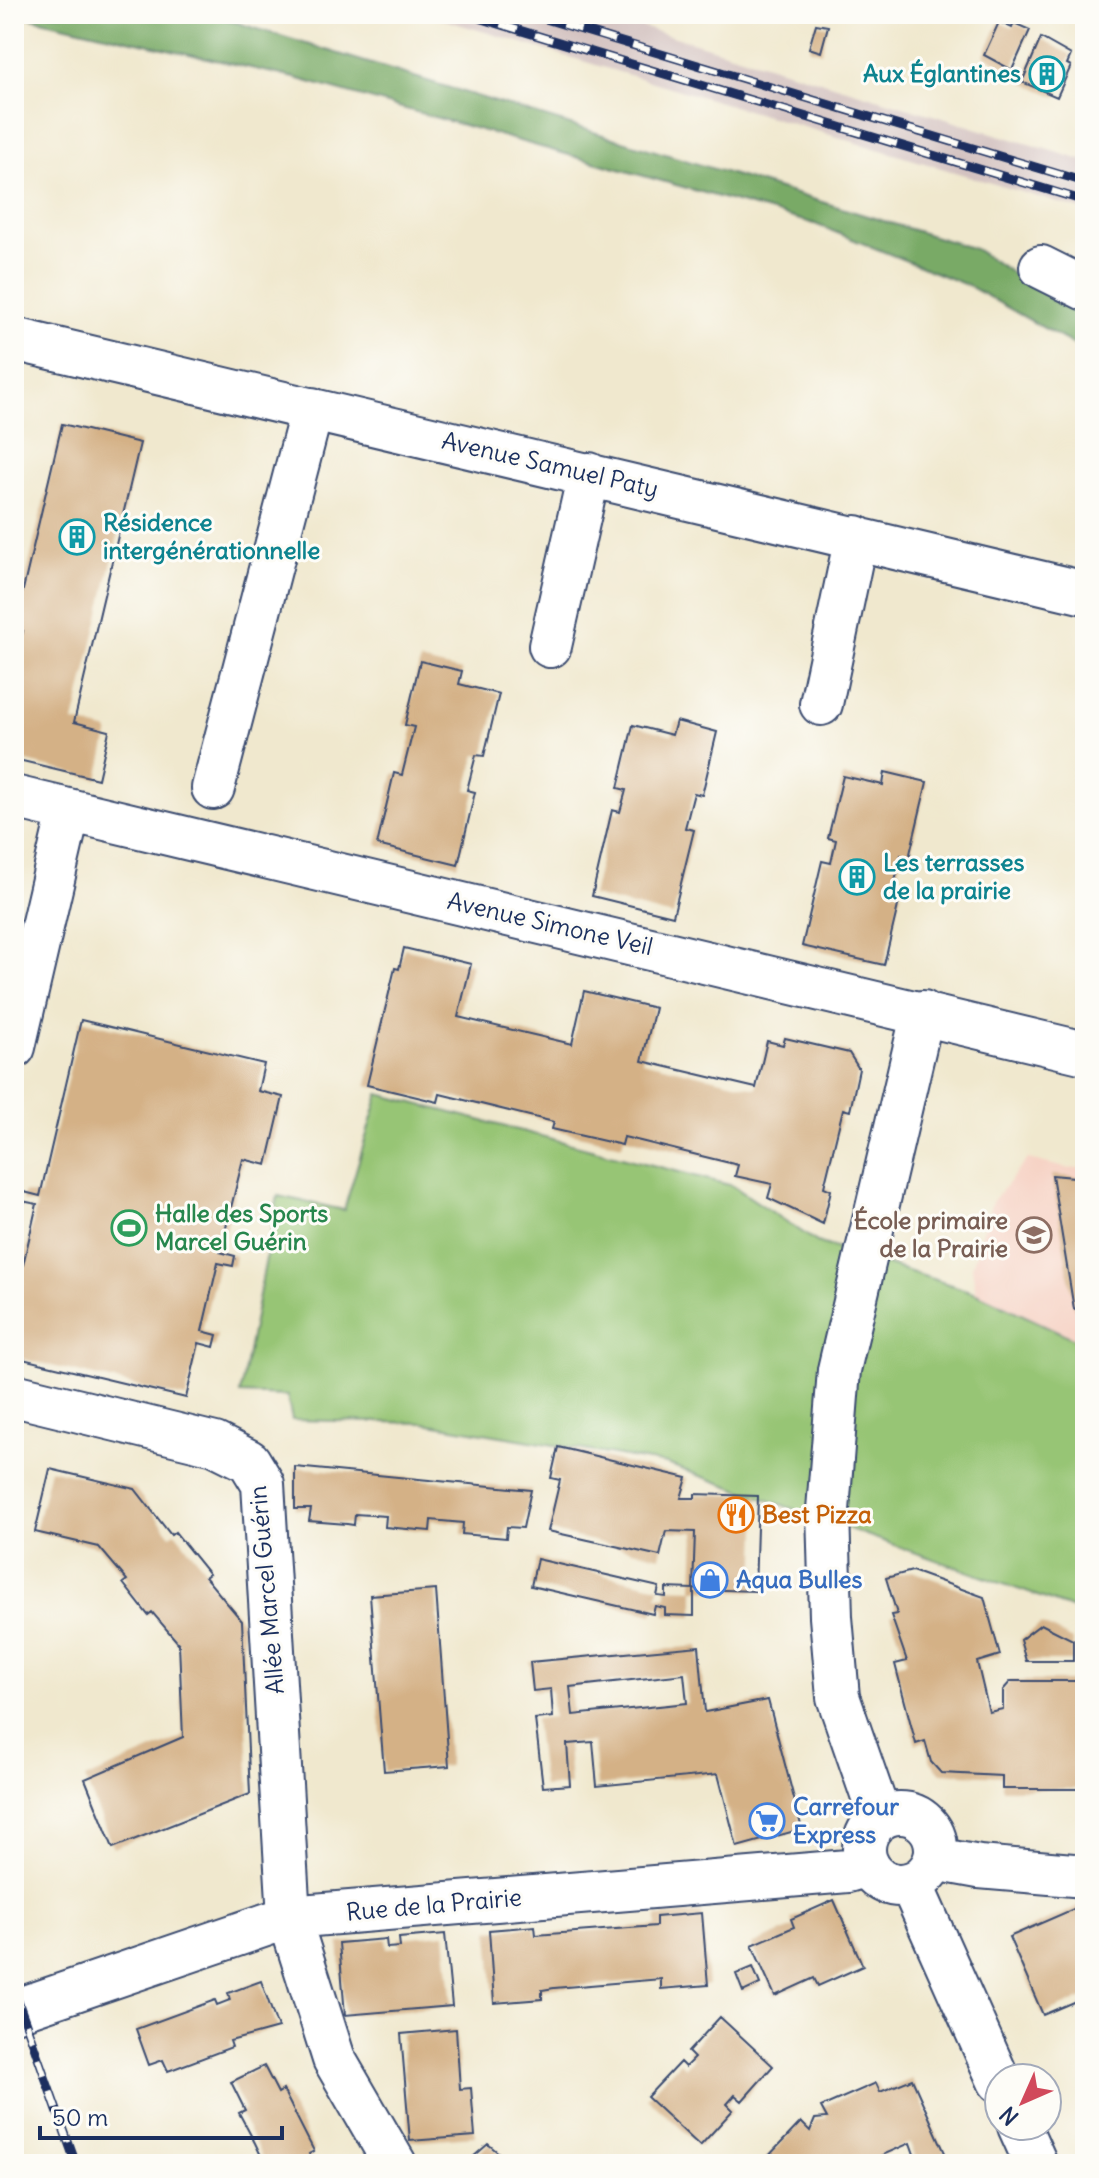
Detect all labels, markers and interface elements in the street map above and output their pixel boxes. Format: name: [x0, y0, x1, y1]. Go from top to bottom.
building icon: Aux Églantines: [1028, 55, 1066, 93]
place label: Aux Églantines: [863, 58, 1021, 88]
street label: Avenue Samuel Paty: [439, 425, 661, 504]
place label: Résidence intergénérationnelle: [103, 507, 320, 565]
building icon: Résidence intergénérationnelle: [58, 518, 96, 556]
place label: Les terrasses de la prairie: [883, 847, 1024, 905]
building icon: Les terrasses de la prairie: [838, 858, 876, 896]
street label: Avenue Simone Veil: [445, 885, 656, 961]
place label: Halle des Sports Marcel Guérin: [155, 1198, 328, 1256]
place label: École primaire de la Prairie: [854, 1205, 1008, 1263]
sports icon: Halle des Sports Marcel Guérin: [110, 1209, 148, 1247]
school or university icon: École primaire de la Prairie: [1015, 1216, 1053, 1254]
street label: Allée Marcel Guérin: [242, 1484, 290, 1696]
restaurant icon: Best Pizza: [717, 1496, 755, 1534]
place label: Best Pizza: [762, 1499, 872, 1529]
shop icon: Aqua Bulles: [691, 1561, 729, 1599]
place label: Aqua Bulles: [736, 1564, 862, 1594]
place label: Carrefour Express: [793, 1791, 899, 1849]
supermarket icon: Carrefour Express: [748, 1802, 786, 1840]
street label: Rue de la Prairie: [345, 1881, 523, 1927]
north arrow: [983, 2062, 1063, 2142]
scale bar: [40, 2090, 282, 2140]
text: N: [994, 2101, 1024, 2131]
text: 50 m: [52, 2102, 108, 2132]

